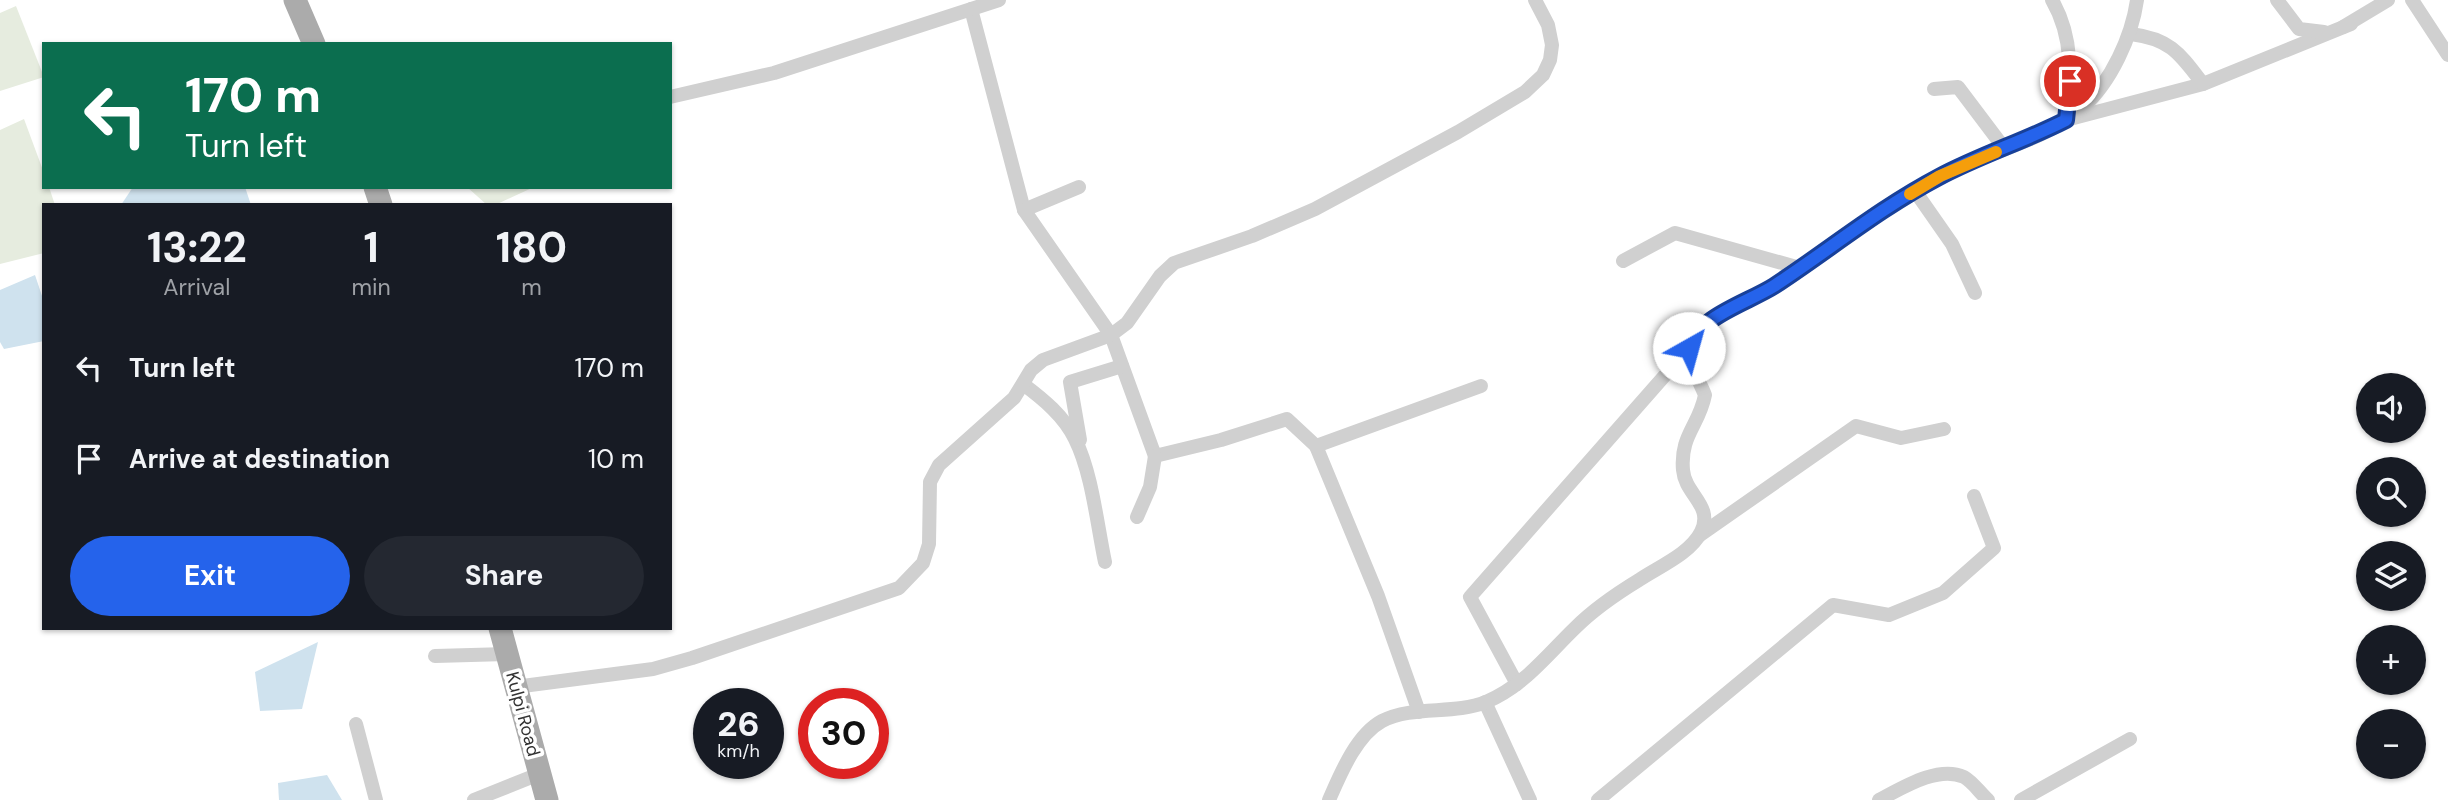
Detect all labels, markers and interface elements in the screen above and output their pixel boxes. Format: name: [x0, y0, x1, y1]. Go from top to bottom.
pin: [2040, 51, 2100, 111]
icon: arrive: [2051, 62, 2089, 100]
text: 170 m: [185, 63, 321, 127]
icon: left: [70, 70, 161, 161]
text: Turn left: [185, 125, 307, 167]
text: 13:22: [147, 220, 247, 275]
text: 1: [364, 220, 379, 275]
text: 180: [496, 220, 567, 275]
text: Arrival: [163, 272, 230, 302]
text: min: [352, 272, 391, 302]
text: m: [521, 272, 542, 302]
position arrow: [1652, 311, 1726, 385]
icon: left: [70, 349, 108, 387]
text: Turn left: [129, 351, 236, 385]
text: 170 m: [575, 351, 644, 385]
map controls: [2356, 373, 2426, 779]
button: sound: [2356, 373, 2426, 443]
icon: arrive: [70, 440, 108, 478]
text: Arrive at destination: [129, 442, 390, 476]
text: 10 m: [588, 442, 644, 476]
button: search: [2356, 457, 2426, 527]
button: Exit: [70, 536, 350, 616]
button: Share: [364, 536, 644, 616]
button: layers: [2356, 541, 2426, 611]
button: +: [2356, 625, 2426, 695]
street label: Kulpi Road: [500, 669, 546, 759]
speed limit sign: 30: [798, 688, 889, 779]
text: 26: [717, 701, 760, 747]
button: −: [2356, 709, 2426, 779]
text: km/h: [717, 739, 760, 763]

